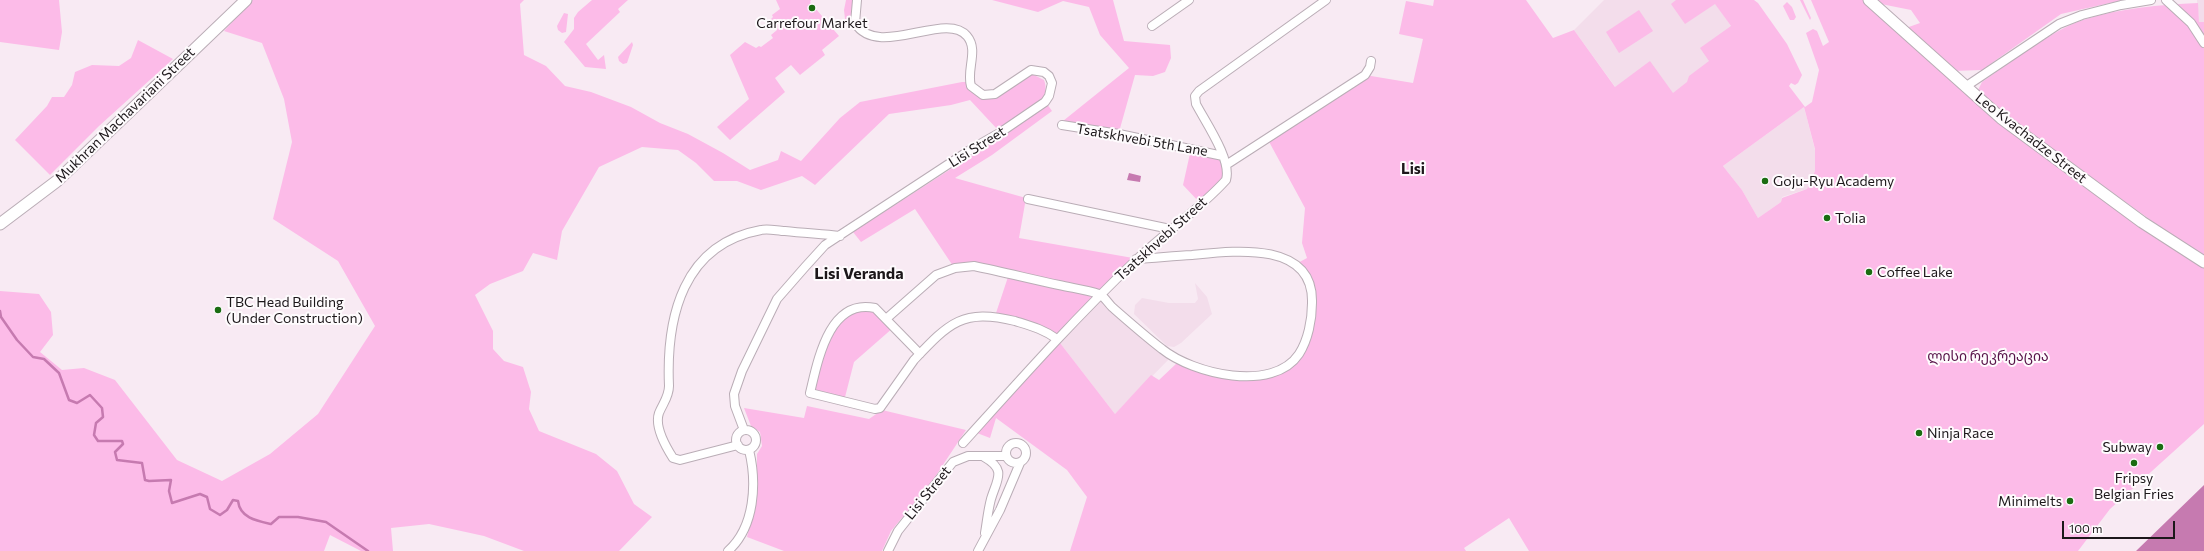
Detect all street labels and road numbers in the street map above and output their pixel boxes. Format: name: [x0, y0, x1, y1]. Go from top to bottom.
street label: Mukhran Machavariani Street: [52, 44, 198, 186]
street label: Leo Kvachadze Street: [1972, 89, 2090, 187]
street label: Tsatskhvebi 5th Lane: [1075, 120, 1209, 160]
street label: Lisi Street: [945, 123, 1009, 171]
street label: Tsatskhvebi Street: [1112, 193, 1210, 285]
street label: Lisi Street: [901, 463, 955, 523]

